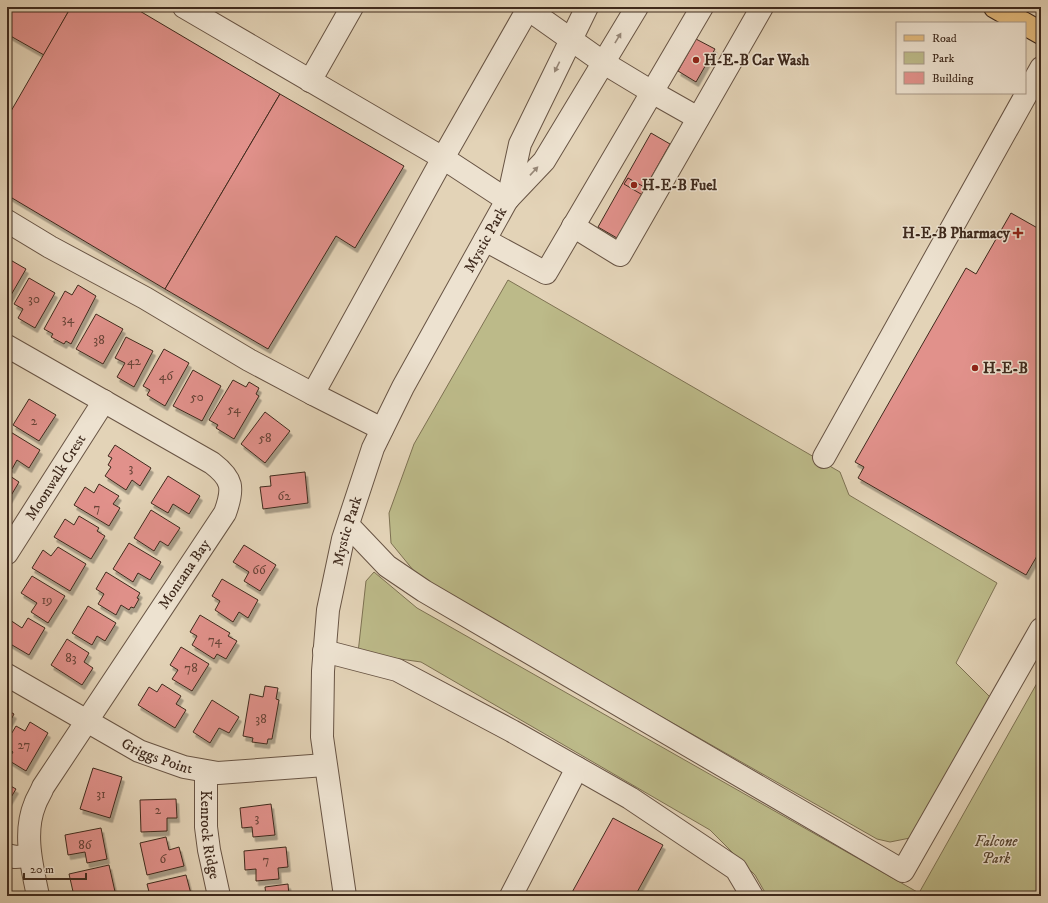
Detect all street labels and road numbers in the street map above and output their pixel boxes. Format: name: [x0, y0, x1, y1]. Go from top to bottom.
street label: Mystic Park: [460, 203, 512, 276]
street label: Moonwalk Crest: [21, 431, 90, 524]
street label: Mystic Park: [329, 493, 367, 568]
street label: Montana Bay: [154, 535, 215, 613]
street label: Griggs Point: [118, 734, 194, 778]
street label: Kenrock Ridge: [196, 790, 224, 881]

